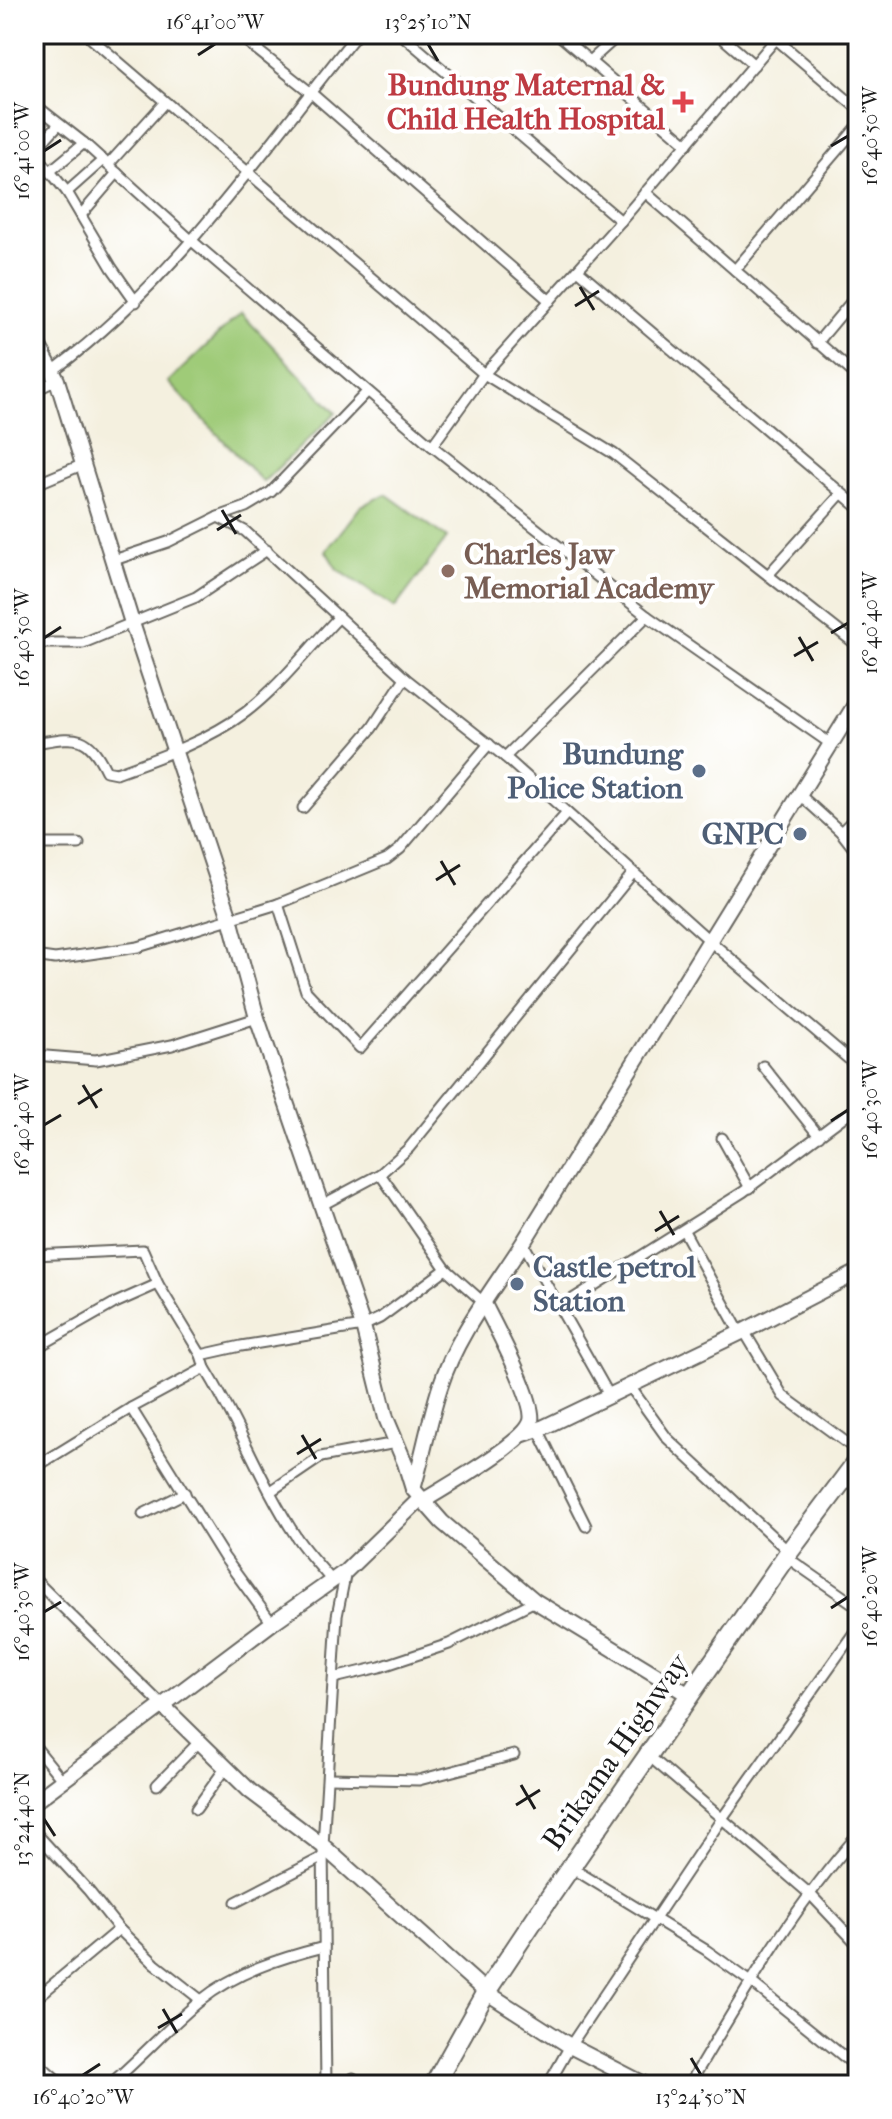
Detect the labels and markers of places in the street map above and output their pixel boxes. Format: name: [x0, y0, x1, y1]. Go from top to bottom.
place label: Bundung Maternal & Child Health Hospital: [387, 68, 666, 137]
marker: Bundung Maternal & Child Health Hospital: [672, 91, 694, 113]
place label: Charles Jaw Memorial Academy: [464, 537, 716, 606]
marker: Charles Jaw Memorial Academy: [439, 562, 457, 580]
place label: Bundung Police Station: [507, 737, 684, 806]
marker: Bundung Police Station: [690, 762, 708, 780]
place label: GNPC: [702, 817, 784, 852]
marker: GNPC: [791, 825, 809, 843]
place label: Castle petrol Station: [533, 1250, 697, 1319]
marker: Castle petrol Station: [508, 1275, 526, 1293]

